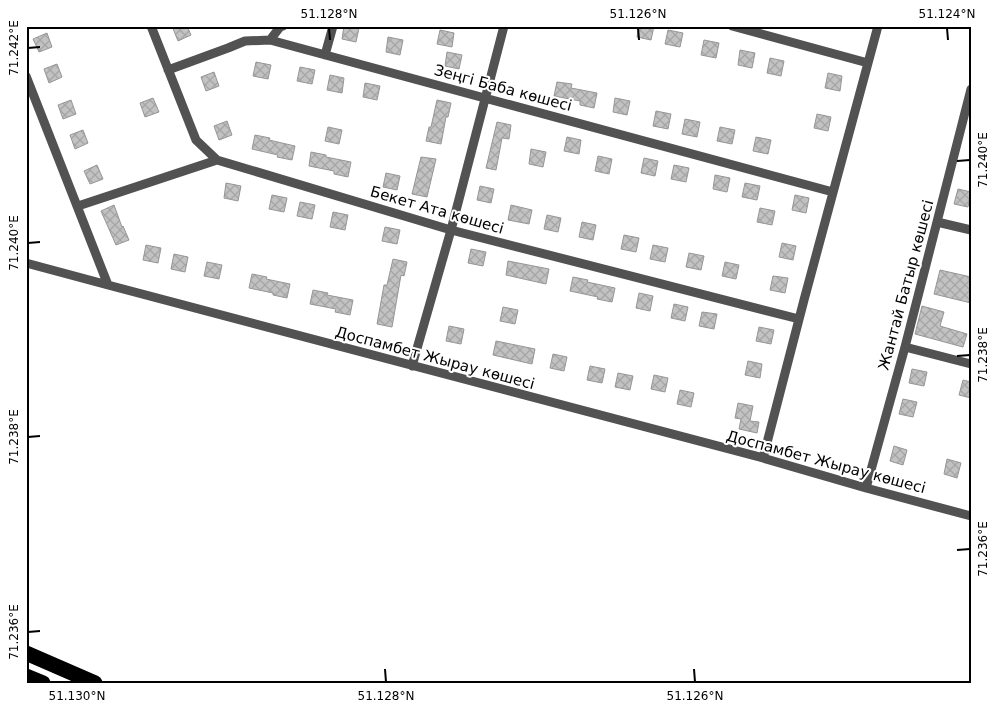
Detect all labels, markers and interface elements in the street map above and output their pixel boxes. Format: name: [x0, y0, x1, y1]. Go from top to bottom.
text: 51.128°N: [301, 7, 357, 21]
text: 51.126°N: [610, 7, 666, 21]
text: 51.124°N: [919, 7, 975, 21]
text: 71.242°E: [7, 20, 21, 76]
street label: Зеңгі Баба көшесі: [432, 61, 574, 115]
text: 71.240°E: [976, 132, 990, 188]
street label: Бекет Ата көшесі: [368, 182, 506, 238]
street label: Жантай Батыр көшесі: [875, 198, 937, 372]
text: 71.240°E: [7, 215, 21, 271]
street label: Доспамбет Жырау көшесі: [333, 323, 537, 393]
text: 71.238°E: [976, 327, 990, 383]
text: 71.238°E: [7, 409, 21, 465]
street label: Доспамбет Жырау көшесі: [724, 427, 928, 497]
text: 71.236°E: [976, 521, 990, 577]
text: 71.236°E: [7, 604, 21, 660]
text: 51.130°N: [49, 689, 105, 703]
text: 51.128°N: [358, 689, 414, 703]
text: 51.126°N: [667, 689, 723, 703]

